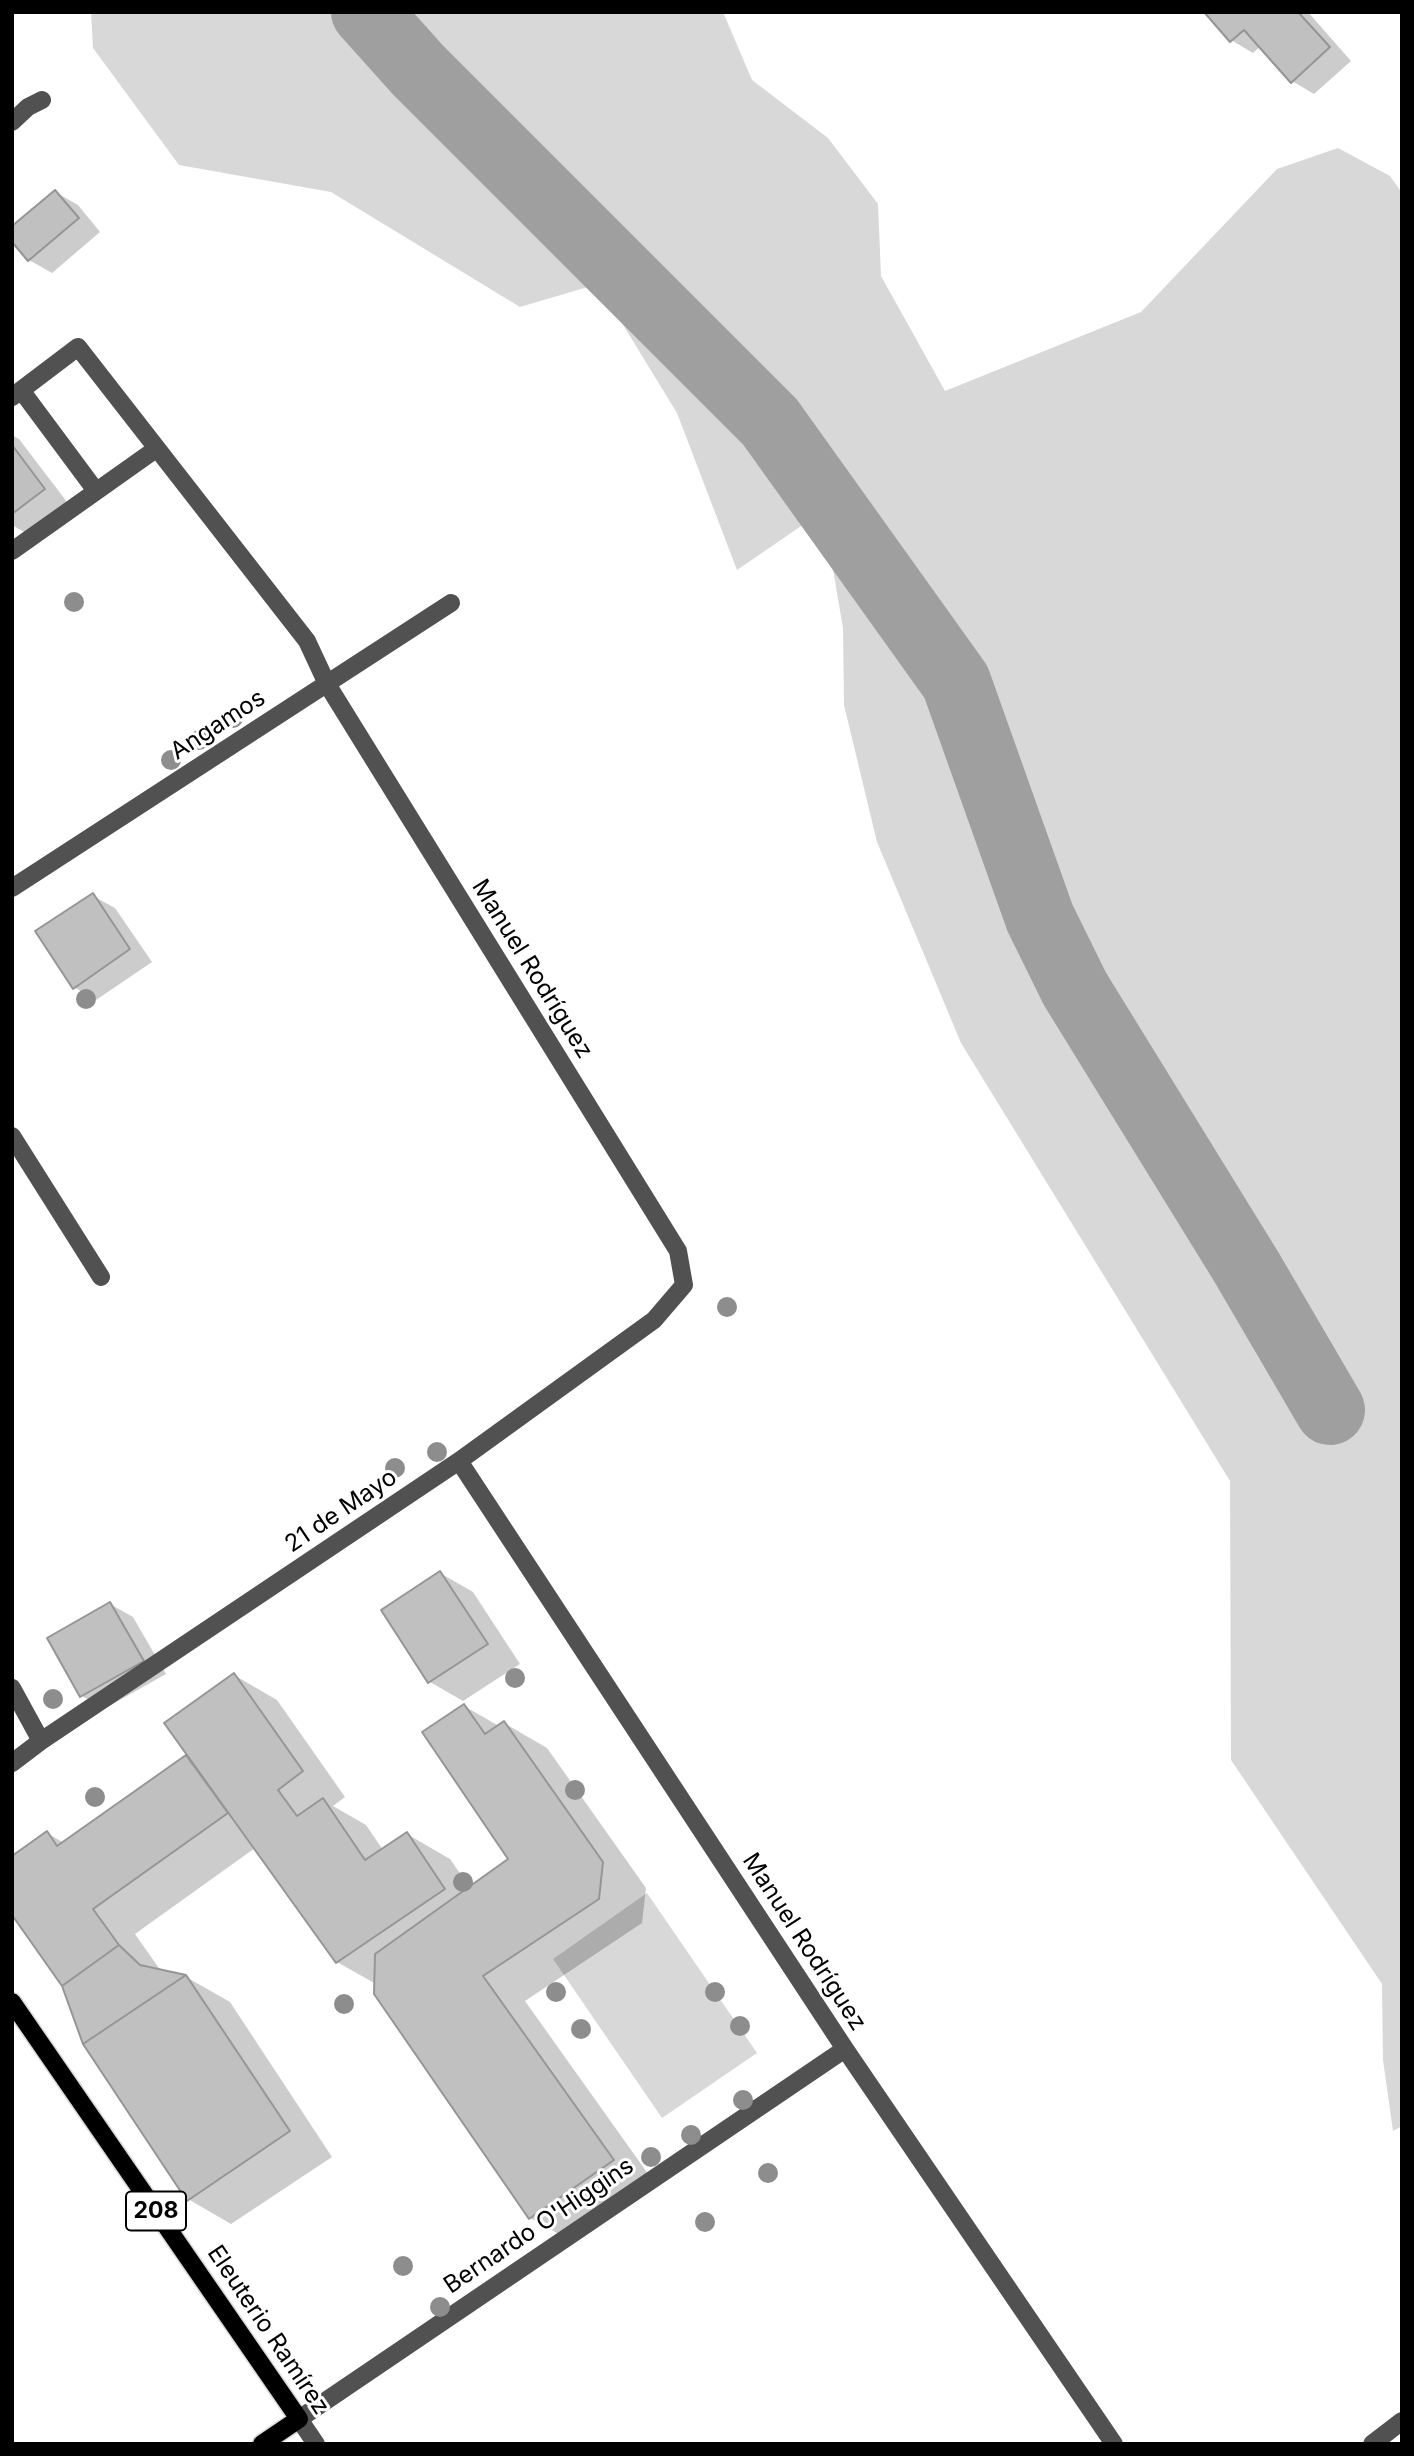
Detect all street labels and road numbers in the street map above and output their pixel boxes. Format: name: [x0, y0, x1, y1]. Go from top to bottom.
street label: Angamos: [165, 684, 271, 766]
street label: Manuel Rodríguez: [465, 874, 599, 1064]
street label: 21 de Mayo: [280, 1463, 402, 1559]
street label: Manuel Rodríguez: [736, 1848, 872, 2036]
street label: Bernardo O'Higgins: [439, 2152, 639, 2300]
road number: 208: [126, 2192, 186, 2230]
street label: Eleuterio Ramírez: [201, 2240, 335, 2420]

